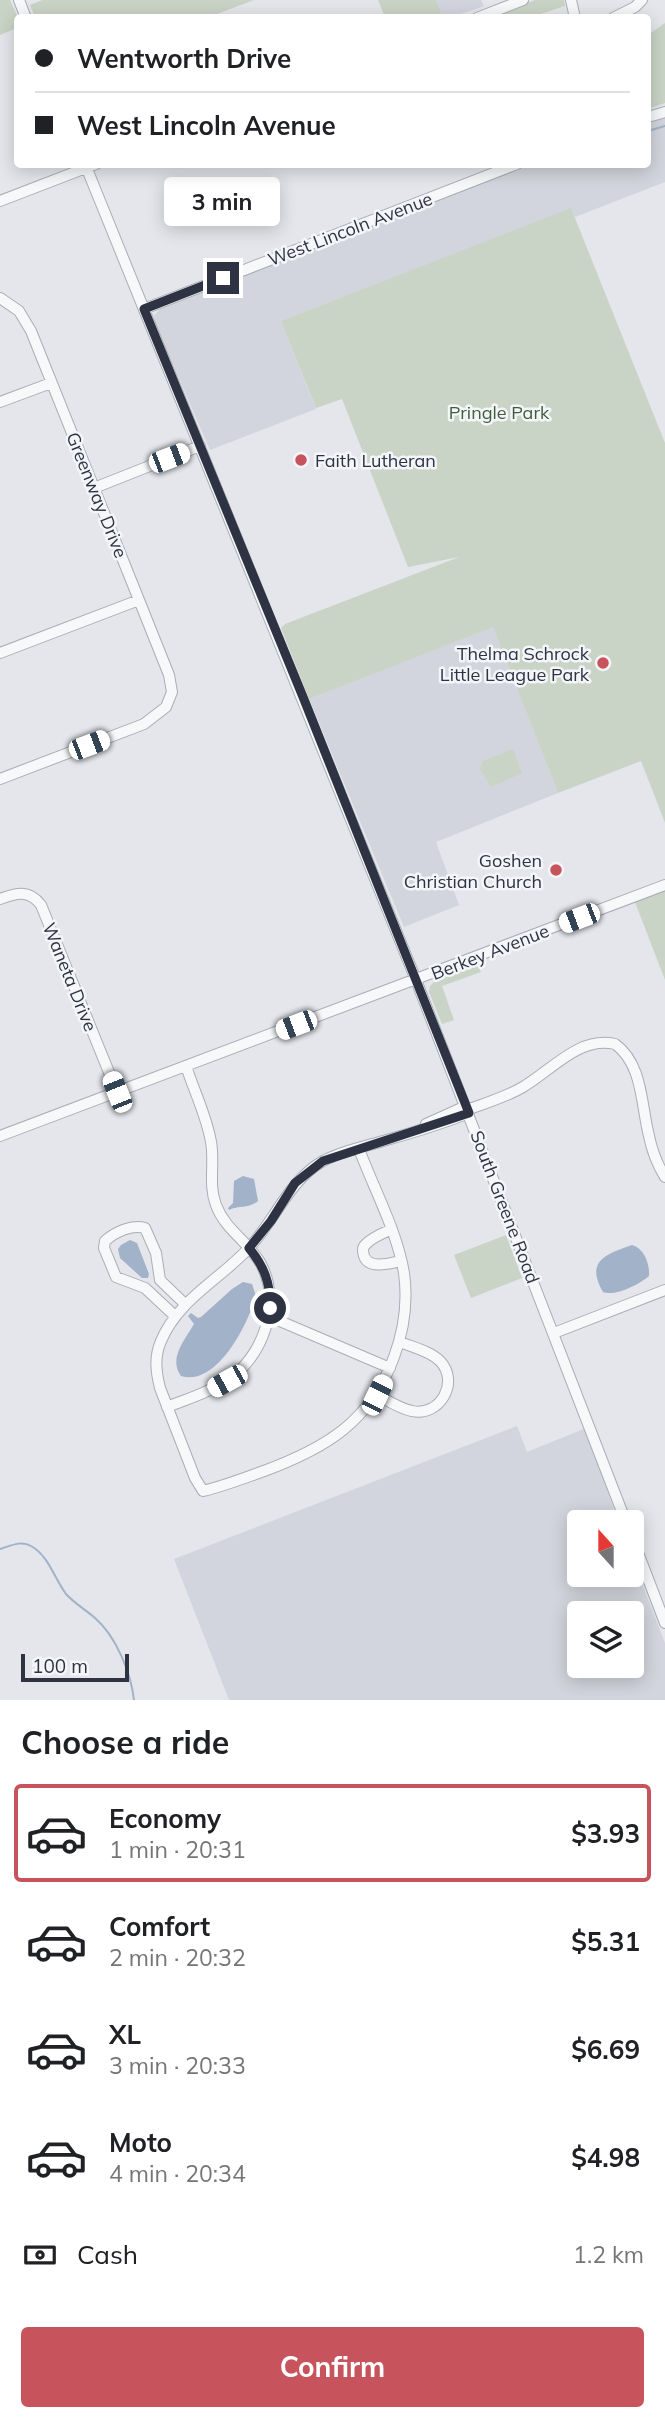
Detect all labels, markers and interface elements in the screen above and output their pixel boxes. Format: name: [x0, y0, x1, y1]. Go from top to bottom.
text: Wentworth Drive: [77, 42, 291, 75]
text: West Lincoln Avenue: [77, 109, 336, 142]
callout: 3 min: [165, 176, 281, 226]
text: 3 min: [192, 187, 252, 216]
street label: West Lincoln Avenue: [264, 187, 436, 271]
route end: [207, 262, 239, 294]
park label: Pringle Park: [449, 401, 550, 424]
street label: Greenway Drive: [61, 429, 133, 561]
car: [146, 441, 193, 475]
place label: Faith Lutheran: [315, 449, 436, 472]
marker: Faith Lutheran: [293, 452, 309, 468]
place label: Thelma Schrock Little League Park: [440, 642, 590, 686]
marker: Thelma Schrock Little League Park: [595, 655, 611, 671]
car: [66, 728, 113, 762]
place label: Goshen Christian Church: [404, 849, 542, 893]
marker: Goshen Christian Church: [548, 862, 564, 878]
car: [556, 901, 603, 935]
street label: Waneta Drive: [38, 919, 102, 1035]
street label: Berkey Avenue: [428, 919, 552, 985]
car: [273, 1008, 320, 1042]
car: [100, 1069, 135, 1115]
street label: South Greene Road: [465, 1127, 545, 1287]
route start: [254, 1292, 286, 1324]
car: [204, 1362, 251, 1400]
car: [359, 1372, 396, 1418]
north arrow: [567, 1510, 644, 1587]
map controls: [567, 1510, 644, 1678]
button: layers: [567, 1601, 644, 1678]
scale bar: [21, 1651, 130, 1683]
text: 100 m: [32, 1654, 88, 1678]
text: Choose a ride: [21, 1722, 229, 1762]
icon: car: [25, 1802, 88, 1865]
text: Economy: [109, 1802, 221, 1835]
text: $3.93: [571, 1817, 640, 1850]
text: 1 min · 20:31: [109, 1835, 246, 1864]
icon: car: [25, 1910, 88, 1973]
text: Comfort: [109, 1910, 210, 1943]
text: $5.31: [571, 1925, 640, 1958]
text: 2 min · 20:32: [109, 1943, 246, 1972]
icon: car: [25, 2018, 88, 2081]
text: XL: [109, 2018, 141, 2051]
text: $6.69: [571, 2033, 640, 2066]
text: 3 min · 20:33: [109, 2051, 246, 2080]
icon: car: [25, 2126, 88, 2189]
text: Moto: [109, 2126, 172, 2159]
text: $4.98: [571, 2141, 640, 2174]
text: 4 min · 20:34: [109, 2159, 246, 2188]
icon: cash: [21, 2236, 59, 2274]
text: Cash: [77, 2238, 138, 2271]
text: 1.2 km: [573, 2240, 644, 2269]
button: Confirm: [21, 2327, 644, 2407]

